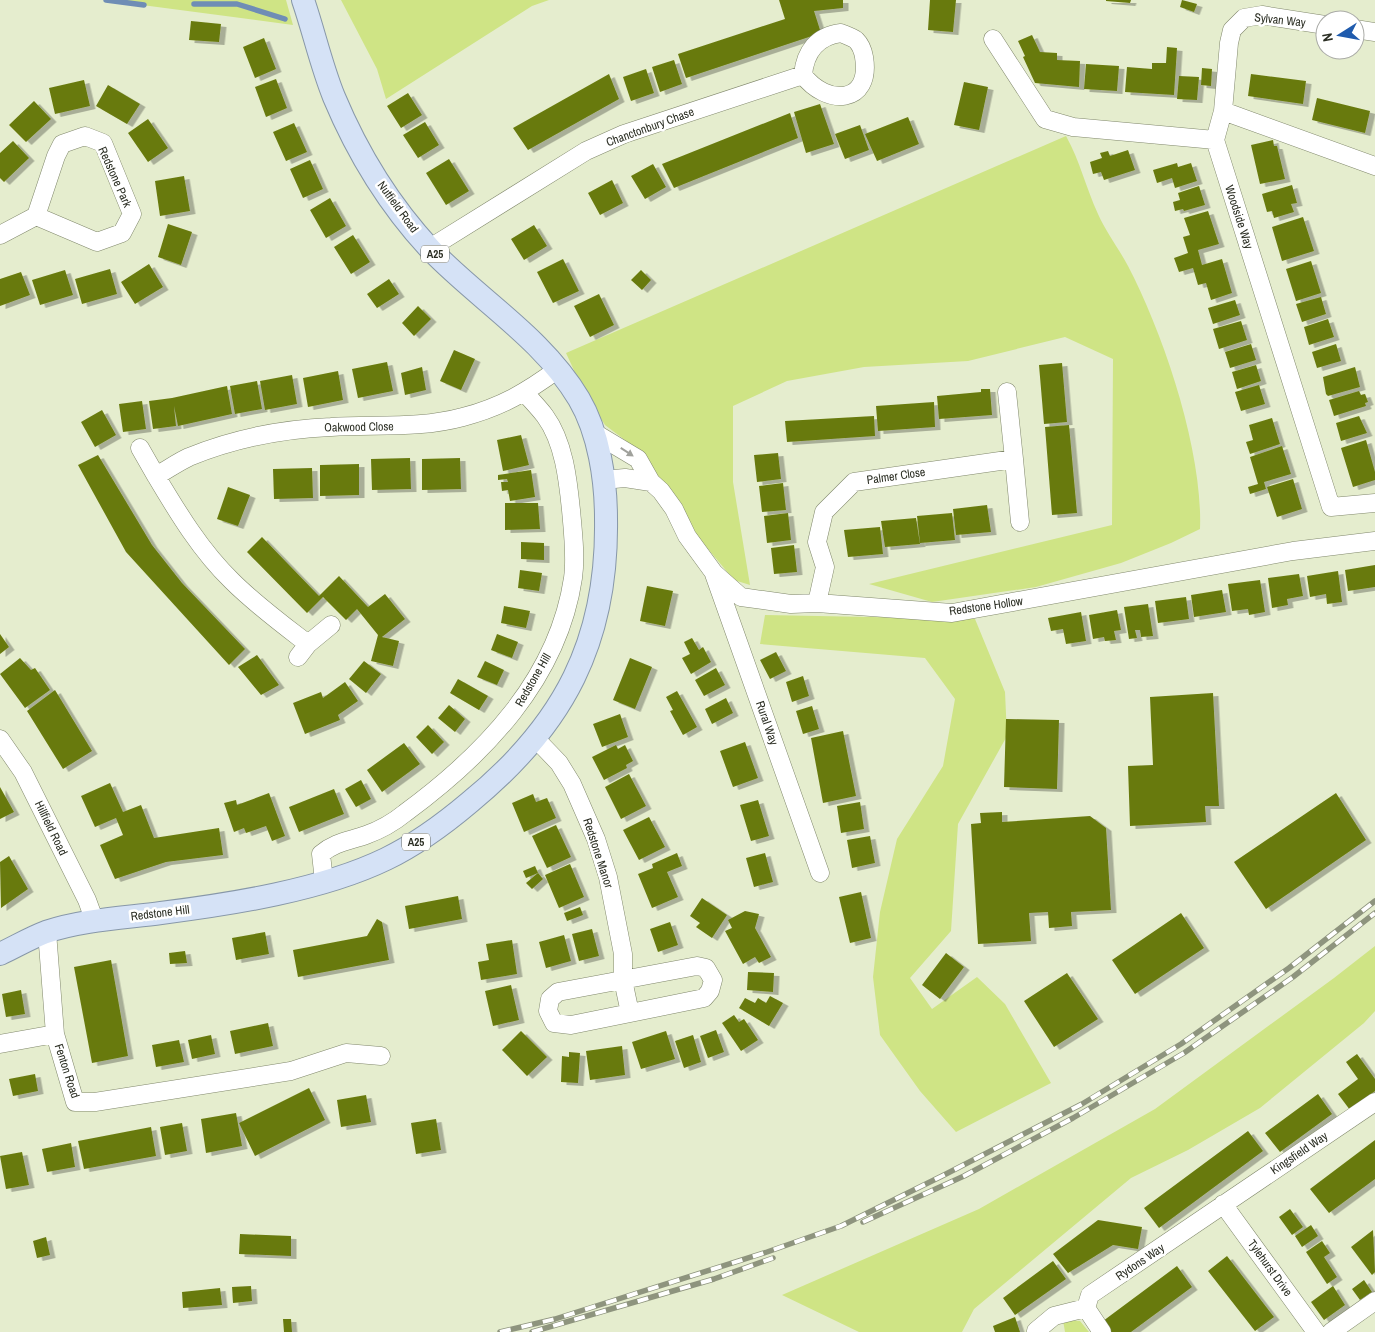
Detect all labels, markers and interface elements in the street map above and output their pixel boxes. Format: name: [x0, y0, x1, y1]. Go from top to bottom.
street label: Sylvan Way: [1254, 9, 1307, 31]
north arrow: [1315, 10, 1365, 60]
text: N: [1318, 32, 1337, 43]
street label: Chanctonbury Chase: [604, 104, 696, 150]
street label: Redstone Park: [94, 144, 136, 210]
street label: Nutfield Road: [374, 178, 422, 236]
street label: Woodside Way: [1221, 183, 1257, 251]
road number: A25: [421, 245, 449, 262]
street label: Oakwood Close: [324, 418, 394, 436]
one-way arrow: [620, 447, 633, 457]
street label: Palmer Close: [866, 464, 926, 488]
street label: Redstone Hollow: [948, 593, 1025, 619]
street label: Redstone Hill: [511, 650, 555, 710]
street label: Rural Way: [752, 699, 782, 747]
street label: Hillfield Road: [31, 798, 71, 858]
street label: Redstone Manor: [579, 816, 617, 891]
road number: A25: [402, 834, 430, 850]
street label: Redstone Hill: [130, 901, 190, 925]
street label: Fenton Road: [51, 1042, 83, 1100]
street label: Kingsfield Way: [1267, 1128, 1331, 1178]
street label: Tylehurst Drive: [1244, 1237, 1296, 1299]
street label: Rydons Way: [1113, 1240, 1168, 1284]

